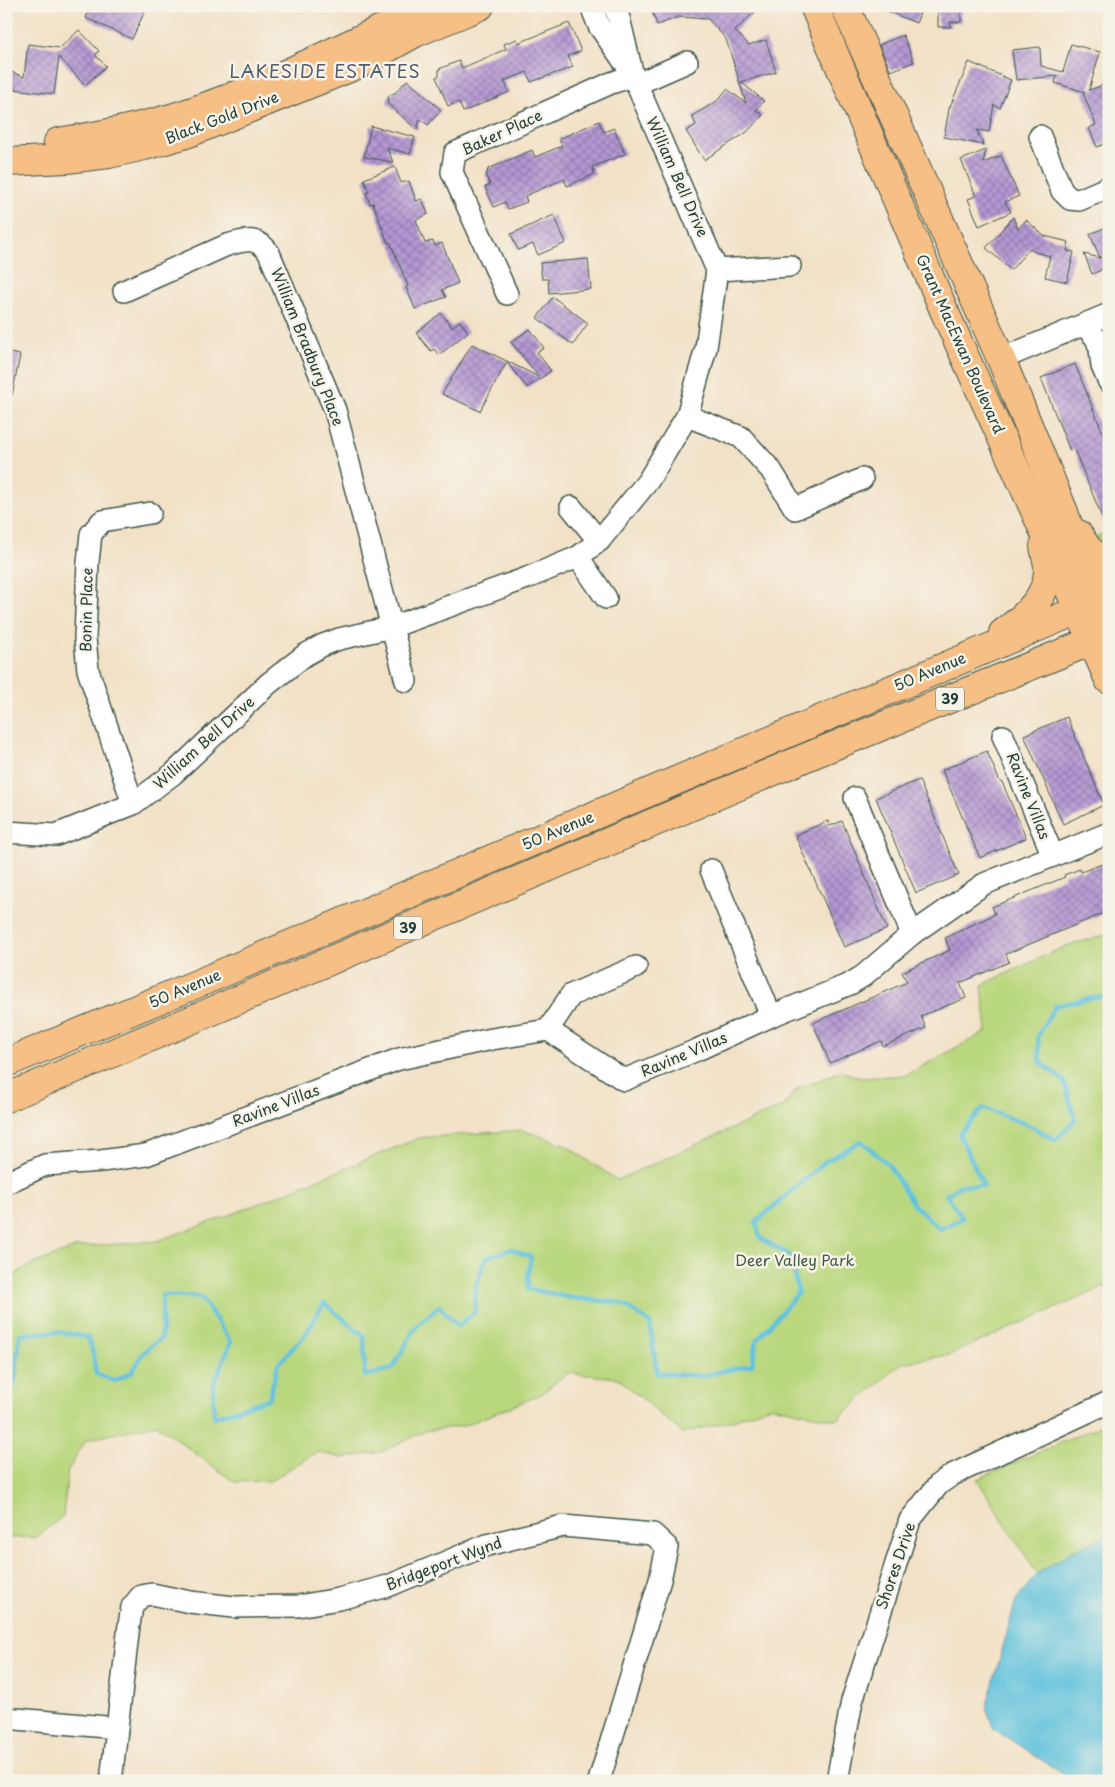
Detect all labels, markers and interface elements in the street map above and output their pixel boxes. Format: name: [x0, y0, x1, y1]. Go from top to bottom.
district label: LAKESIDE ESTATES: [229, 57, 421, 84]
street label: Black Gold Drive: [161, 84, 282, 149]
street label: Baker Place: [457, 103, 546, 160]
street label: William Bell Drive: [641, 112, 715, 240]
street label: Grant MacEwan Boulevard: [911, 250, 1011, 437]
street label: William Bradbury Place: [266, 264, 351, 429]
street label: Bonin Place: [73, 568, 98, 652]
street label: 50 Avenue: [890, 645, 969, 696]
road number: 39: [936, 688, 964, 711]
street label: William Bell Drive: [147, 690, 259, 794]
street label: Ravine Villas: [1001, 748, 1057, 843]
street label: 50 Avenue: [518, 804, 597, 855]
road number: 39: [394, 916, 422, 940]
street label: 50 Avenue: [145, 962, 224, 1013]
street label: Ravine Villas: [637, 1025, 730, 1082]
street label: Ravine Villas: [228, 1077, 323, 1132]
park label: Deer Valley Park: [735, 1248, 855, 1271]
street label: Shores Drive: [869, 1519, 920, 1612]
street label: Bridgeport Wynd: [382, 1530, 505, 1595]

